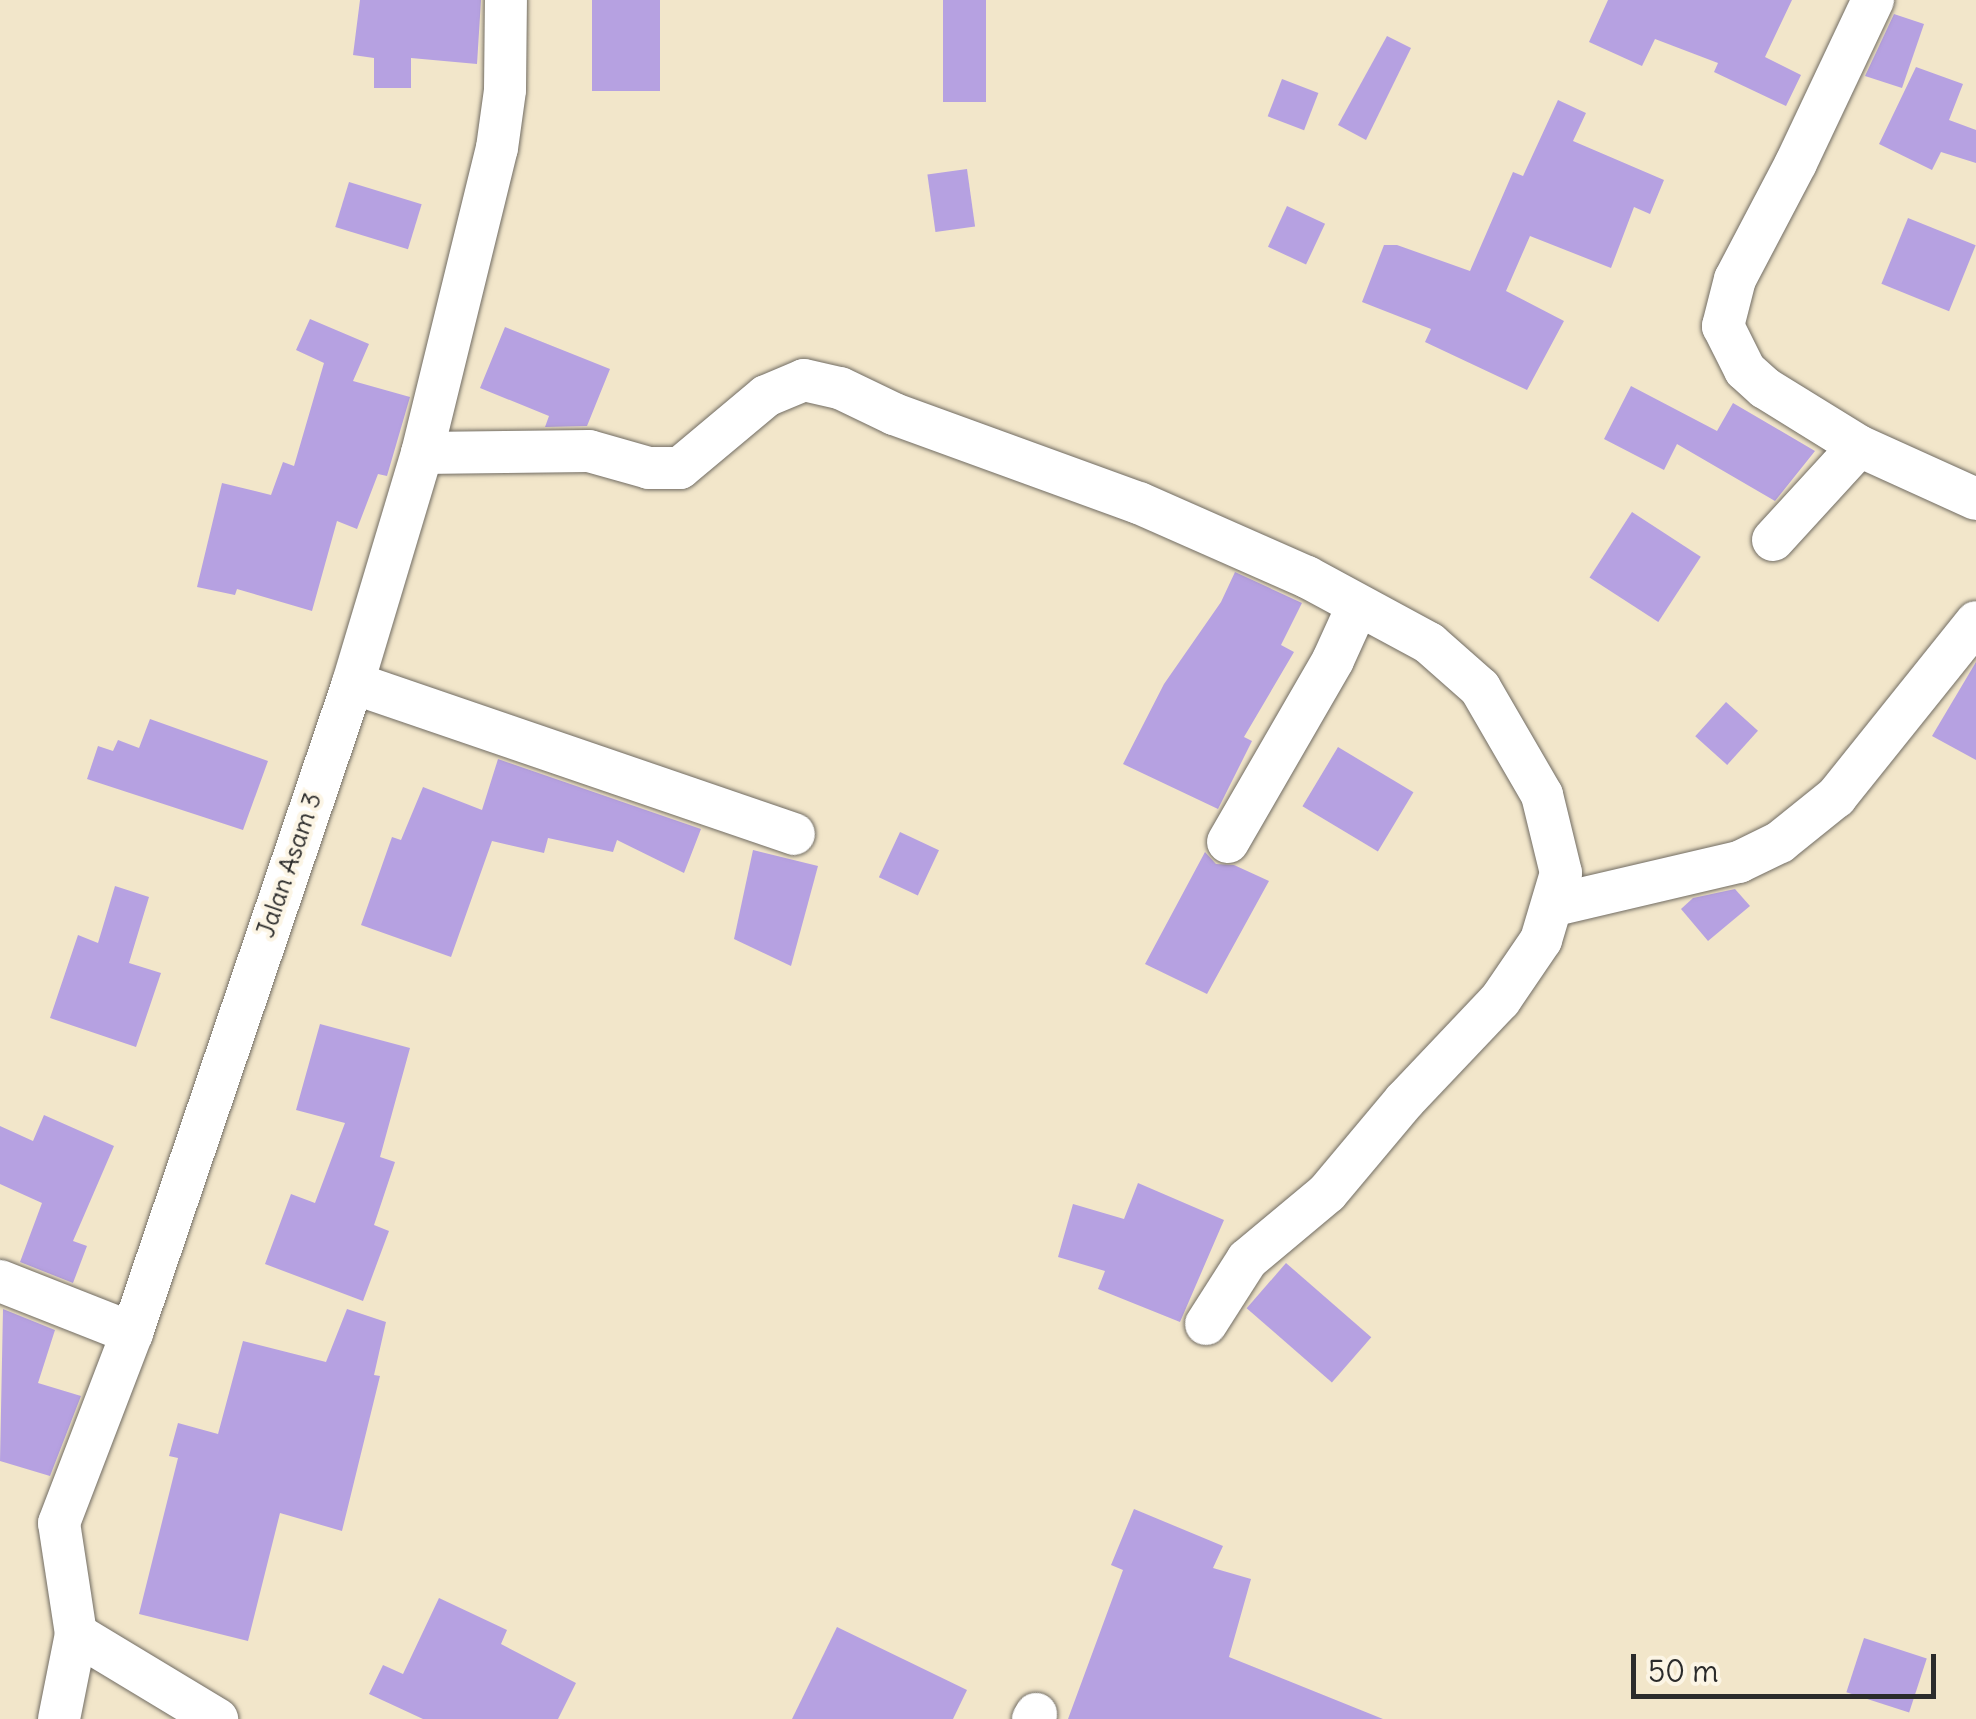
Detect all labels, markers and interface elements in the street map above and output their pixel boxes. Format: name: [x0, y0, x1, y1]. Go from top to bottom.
street label: Jalan Asam 3: [250, 789, 328, 941]
scale bar: [1636, 1634, 1941, 1696]
text: 50 m: [1648, 1652, 1718, 1690]

